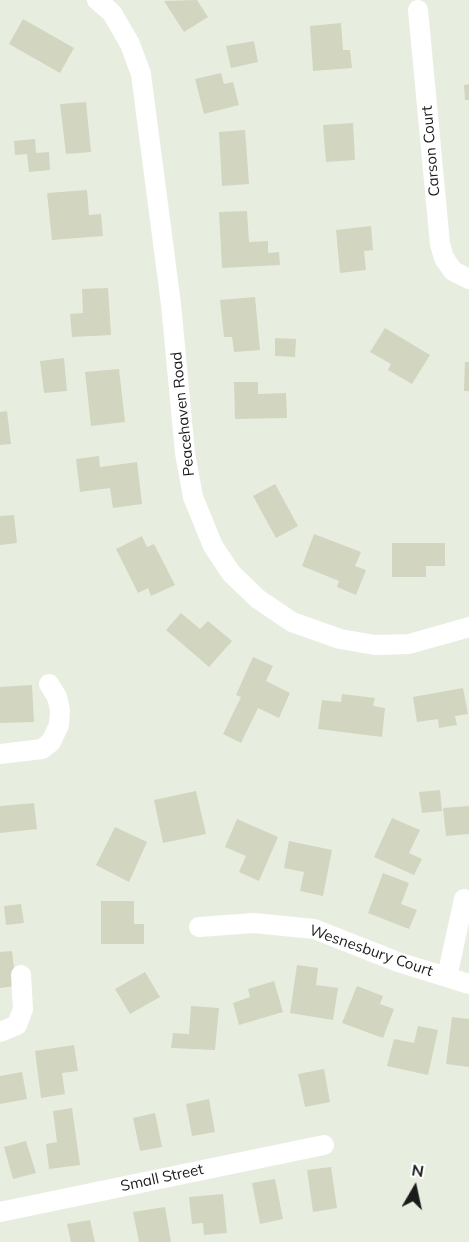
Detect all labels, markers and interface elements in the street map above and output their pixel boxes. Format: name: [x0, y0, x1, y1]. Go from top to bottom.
street label: Carson Court: [418, 105, 444, 197]
street label: Peacehaven Road: [168, 351, 198, 477]
street label: Wesnesbury Court: [307, 921, 435, 981]
north arrow: [385, 1158, 445, 1218]
text: N: [410, 1159, 425, 1181]
street label: Small Street: [119, 1160, 205, 1196]

